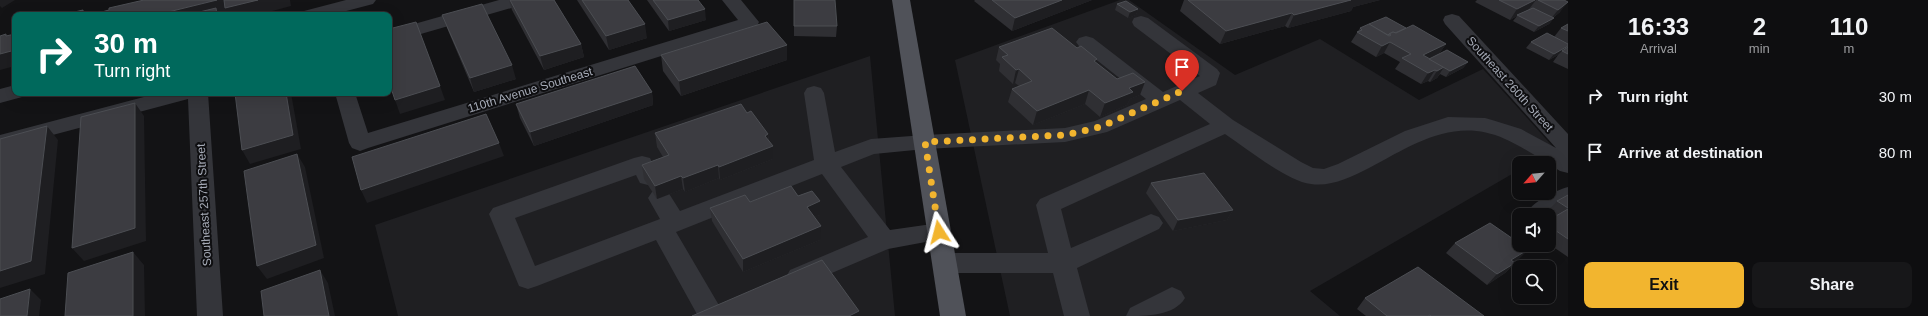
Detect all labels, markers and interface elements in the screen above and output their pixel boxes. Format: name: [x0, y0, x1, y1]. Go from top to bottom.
text: 16:33: [1628, 13, 1689, 40]
text: 2: [1753, 13, 1766, 40]
text: 110: [1830, 13, 1868, 40]
icon: right: [28, 28, 80, 80]
text: 30 m: [94, 28, 158, 59]
street label: Southeast 260th Street: [1464, 34, 1557, 135]
text: Arrival: [1640, 41, 1677, 56]
text: min: [1749, 41, 1770, 56]
text: m: [1843, 41, 1854, 56]
pin: [1165, 50, 1199, 91]
icon: arrive: [1171, 56, 1193, 78]
text: Turn right: [94, 61, 170, 81]
street label: 110th Avenue Southeast: [466, 64, 595, 116]
icon: right: [1584, 85, 1606, 107]
text: Turn right: [1618, 88, 1688, 105]
text: 30 m: [1879, 88, 1912, 105]
icon: arrive: [1584, 141, 1606, 163]
street label: Southeast 257th Street: [194, 143, 214, 267]
text: Arrive at destination: [1618, 144, 1763, 161]
text: 80 m: [1879, 144, 1912, 161]
north arrow: [1512, 156, 1556, 200]
map controls: [1512, 156, 1556, 304]
button: sound: [1512, 208, 1556, 252]
position arrow: [918, 211, 960, 253]
button: search: [1512, 260, 1556, 304]
button: Exit: [1584, 262, 1744, 308]
button: Share: [1752, 262, 1912, 308]

